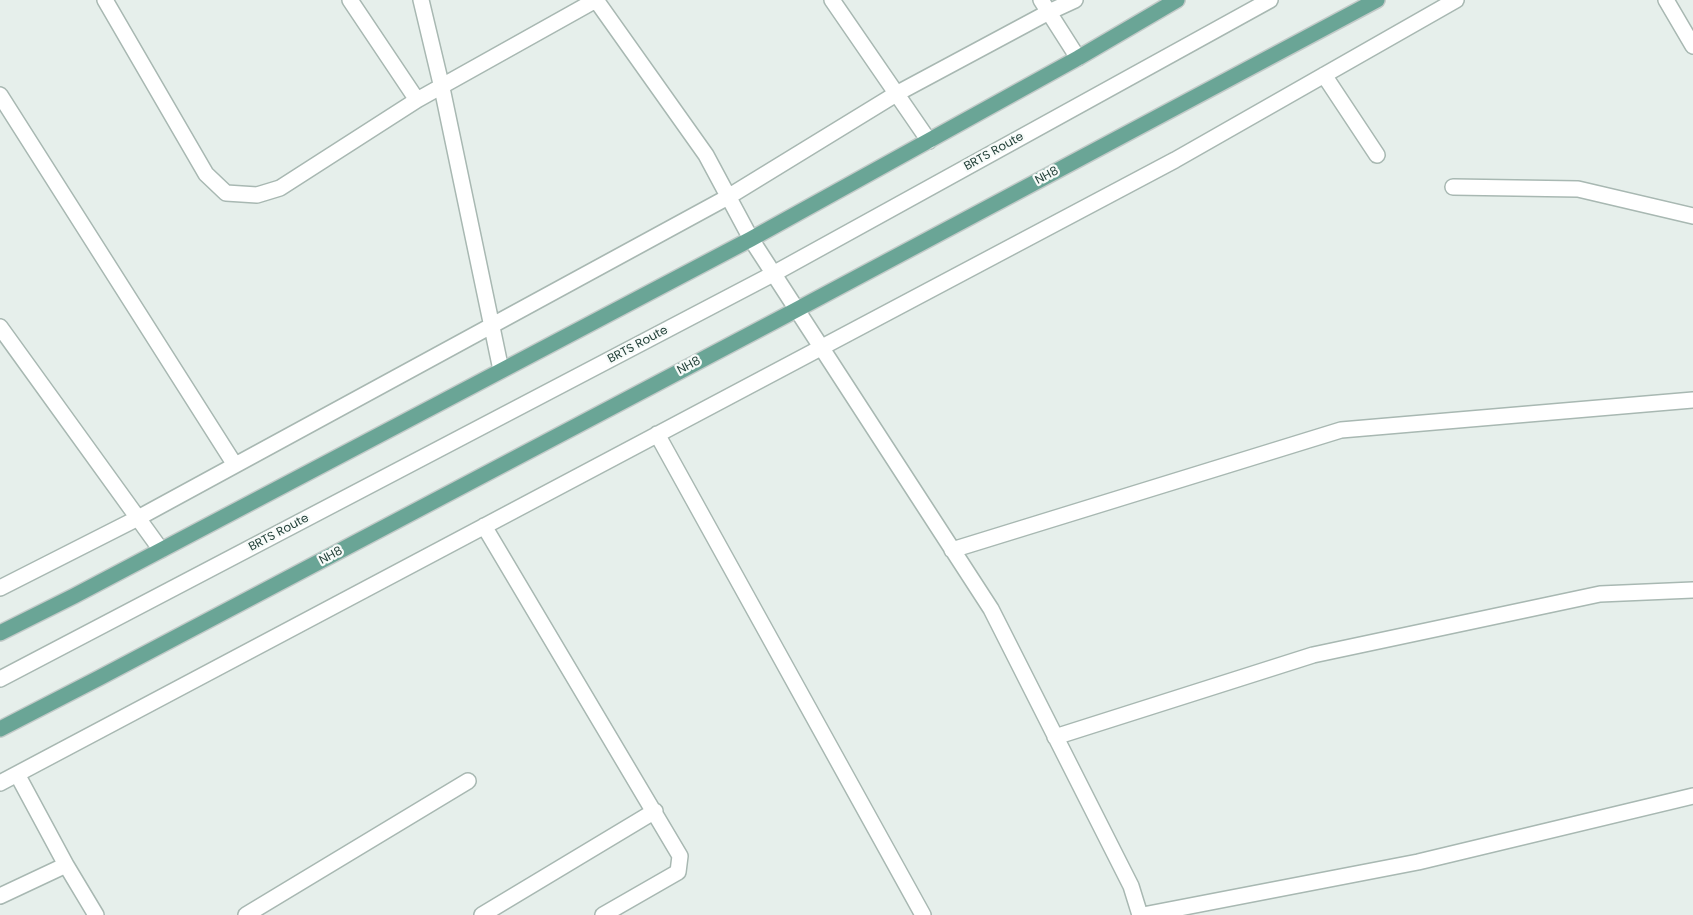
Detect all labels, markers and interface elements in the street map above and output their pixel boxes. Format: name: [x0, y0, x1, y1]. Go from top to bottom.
street label: BRTS Route: [962, 130, 1026, 174]
street label: NH8: [1033, 164, 1061, 188]
street label: BRTS Route: [606, 323, 670, 367]
street label: NH8: [675, 354, 703, 378]
street label: BRTS Route: [247, 511, 311, 555]
street label: NH8: [317, 544, 345, 568]

